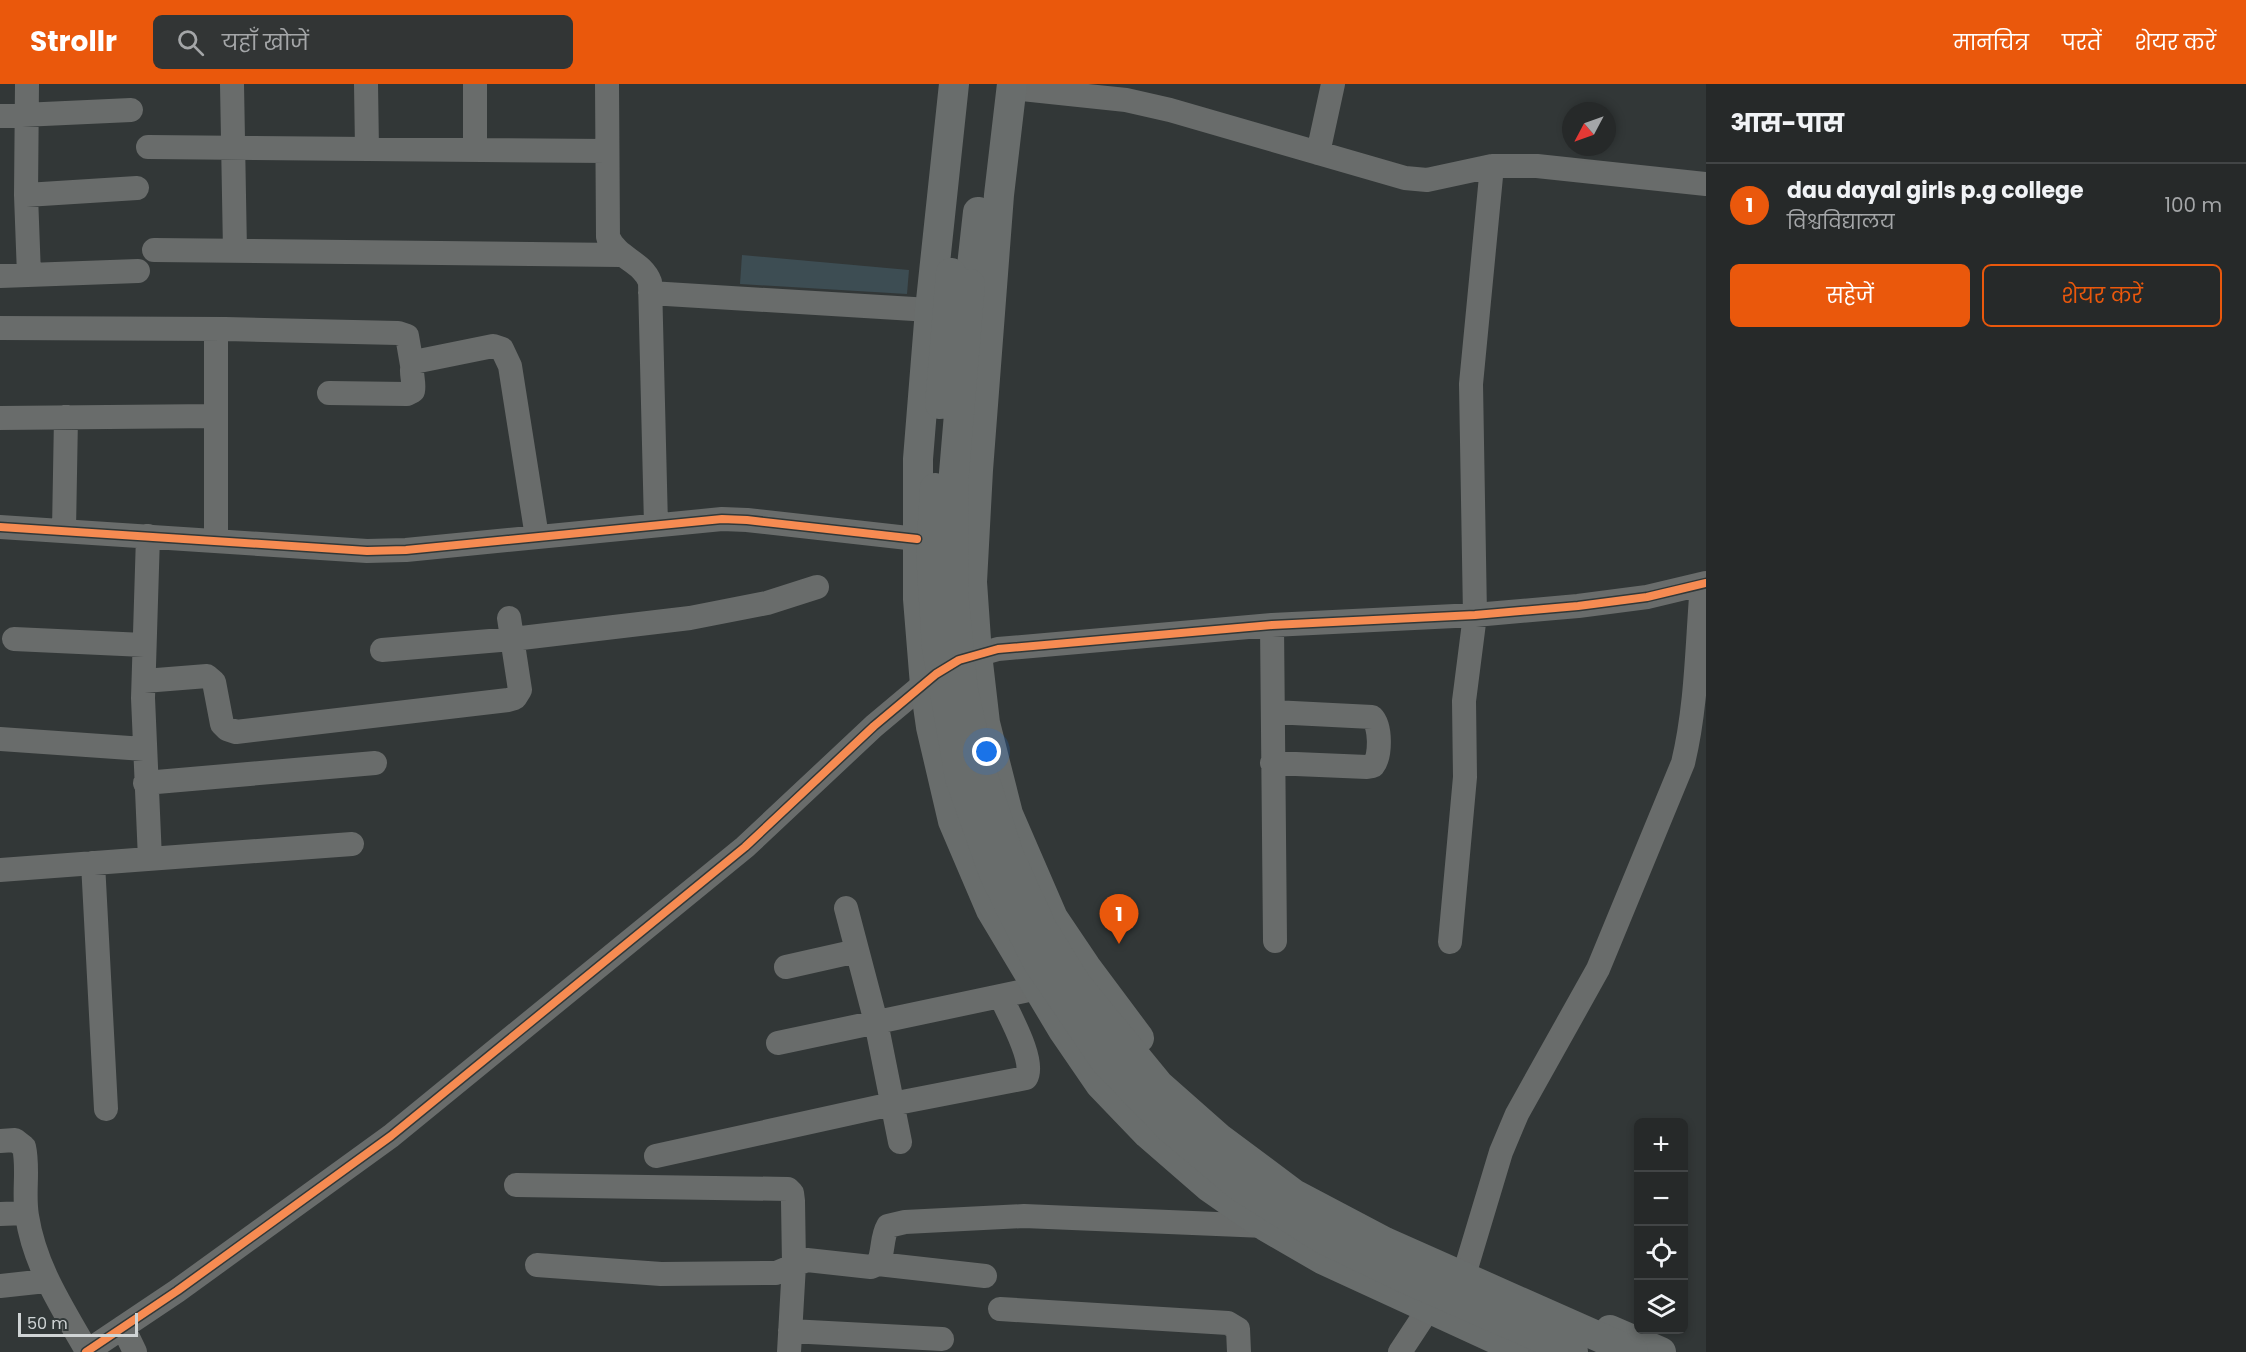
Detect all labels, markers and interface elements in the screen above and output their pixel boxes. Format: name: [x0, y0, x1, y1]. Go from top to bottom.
search box: [153, 15, 573, 69]
text: Strollr: [30, 22, 117, 61]
icon: search: [174, 26, 207, 59]
text: यहाँ खोजें: [222, 27, 309, 58]
text: मानचित्र: [1953, 28, 2029, 57]
text: परतें: [2062, 28, 2101, 57]
text: शेयर करें: [2134, 28, 2216, 57]
north arrow: [1562, 102, 1616, 156]
text: आस-पास: [1730, 105, 1844, 141]
text: dau dayal girls p.g college: [1787, 175, 2084, 206]
text: 1: [1746, 191, 1753, 219]
text: 100 m: [2165, 191, 2222, 219]
text: विश्वविद्यालय: [1787, 208, 1894, 236]
button: सहेजें: [1730, 264, 1970, 327]
button: शेयर करें: [1982, 264, 2222, 327]
your location: [972, 737, 1001, 766]
pin: 1: [1100, 894, 1138, 944]
map controls: [1634, 1118, 1688, 1334]
button: +: [1634, 1118, 1688, 1172]
button: −: [1634, 1172, 1688, 1226]
button: locate: [1634, 1226, 1688, 1280]
button: layers: [1634, 1280, 1688, 1334]
scale bar: [18, 1310, 138, 1338]
text: 50 m: [27, 1312, 68, 1335]

